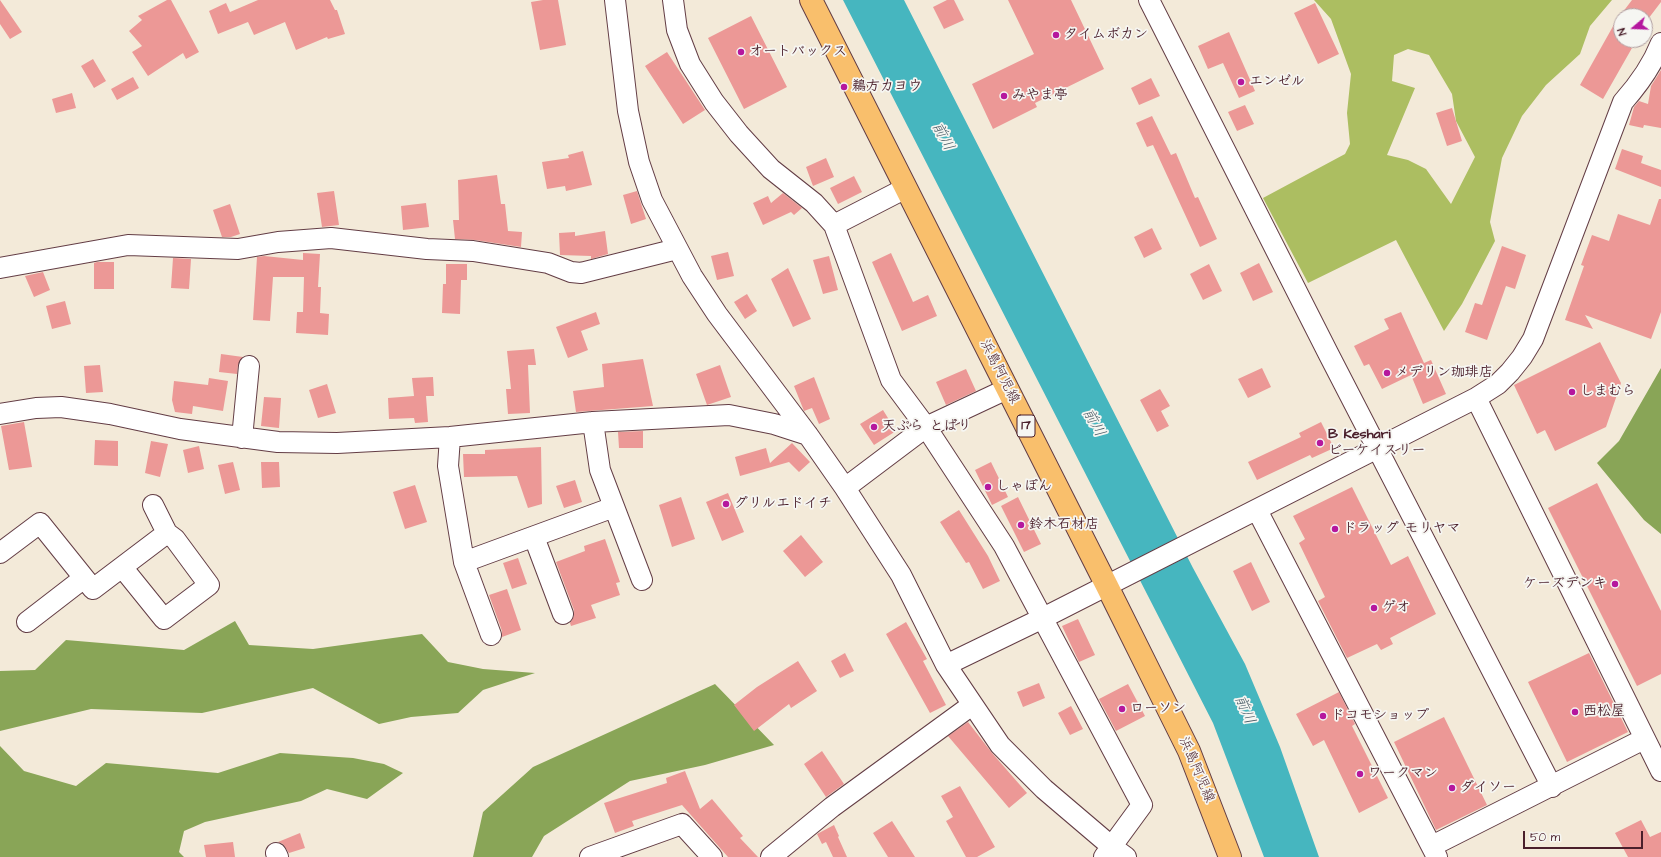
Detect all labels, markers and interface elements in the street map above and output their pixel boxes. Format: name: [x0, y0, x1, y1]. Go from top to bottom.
north arrow: [1613, 8, 1653, 48]
text: N: [1614, 26, 1630, 37]
place label: タイムボカン: [1064, 27, 1148, 43]
marker: タイムボカン: [1051, 30, 1061, 40]
place label: オートバックス: [749, 44, 847, 60]
marker: オートバックス: [736, 47, 746, 57]
place label: エンゼル: [1249, 74, 1305, 90]
marker: エンゼル: [1236, 77, 1246, 87]
place label: 鵜方カヨウ: [852, 79, 922, 95]
marker: 鵜方カヨウ: [839, 82, 849, 92]
place label: みやま亭: [1012, 88, 1068, 104]
marker: みやま亭: [999, 91, 1009, 101]
water label: 前川: [927, 120, 957, 154]
street label: 浜島阿児線: [976, 337, 1022, 407]
place label: メデリン珈琲店: [1395, 365, 1493, 381]
marker: メデリン珈琲店: [1382, 368, 1392, 378]
place label: しまむら: [1580, 384, 1636, 400]
marker: しまむら: [1567, 387, 1577, 397]
water label: 前川: [1078, 406, 1108, 440]
road number: 17: [1017, 415, 1035, 437]
place label: 天ぷら とばり: [882, 419, 972, 435]
marker: 天ぷら とばり: [869, 422, 879, 432]
place label: B Keshari ビーケイスリー: [1328, 427, 1425, 460]
marker: B Keshari ビーケイスリー: [1315, 438, 1325, 448]
place label: しゃぼん: [996, 479, 1052, 495]
marker: しゃぼん: [983, 482, 993, 492]
place label: グリルエドイチ: [734, 496, 832, 512]
marker: グリルエドイチ: [721, 499, 731, 509]
place label: 鈴木石材店: [1029, 517, 1099, 533]
marker: 鈴木石材店: [1016, 520, 1026, 530]
place label: ドラッグ モリヤマ: [1343, 521, 1461, 537]
marker: ドラッグ モリヤマ: [1330, 524, 1340, 534]
place label: ケーズデンキ: [1523, 576, 1607, 592]
marker: ケーズデンキ: [1610, 579, 1620, 589]
place label: ゲオ: [1382, 600, 1410, 616]
marker: ゲオ: [1369, 603, 1379, 613]
water label: 前川: [1230, 693, 1258, 727]
place label: ローソン: [1130, 701, 1186, 717]
marker: ローソン: [1117, 704, 1127, 714]
place label: 西松屋: [1583, 704, 1625, 720]
marker: 西松屋: [1570, 707, 1580, 717]
place label: ドコモショップ: [1331, 708, 1429, 724]
marker: ドコモショップ: [1318, 711, 1328, 721]
street label: 浜島阿児線: [1175, 735, 1217, 805]
place label: ワークマン: [1368, 766, 1438, 782]
marker: ワークマン: [1355, 769, 1365, 779]
place label: ダイソー: [1460, 780, 1516, 796]
marker: ダイソー: [1447, 783, 1457, 793]
scale bar: [1525, 823, 1645, 849]
text: 50 m: [1530, 829, 1560, 846]

